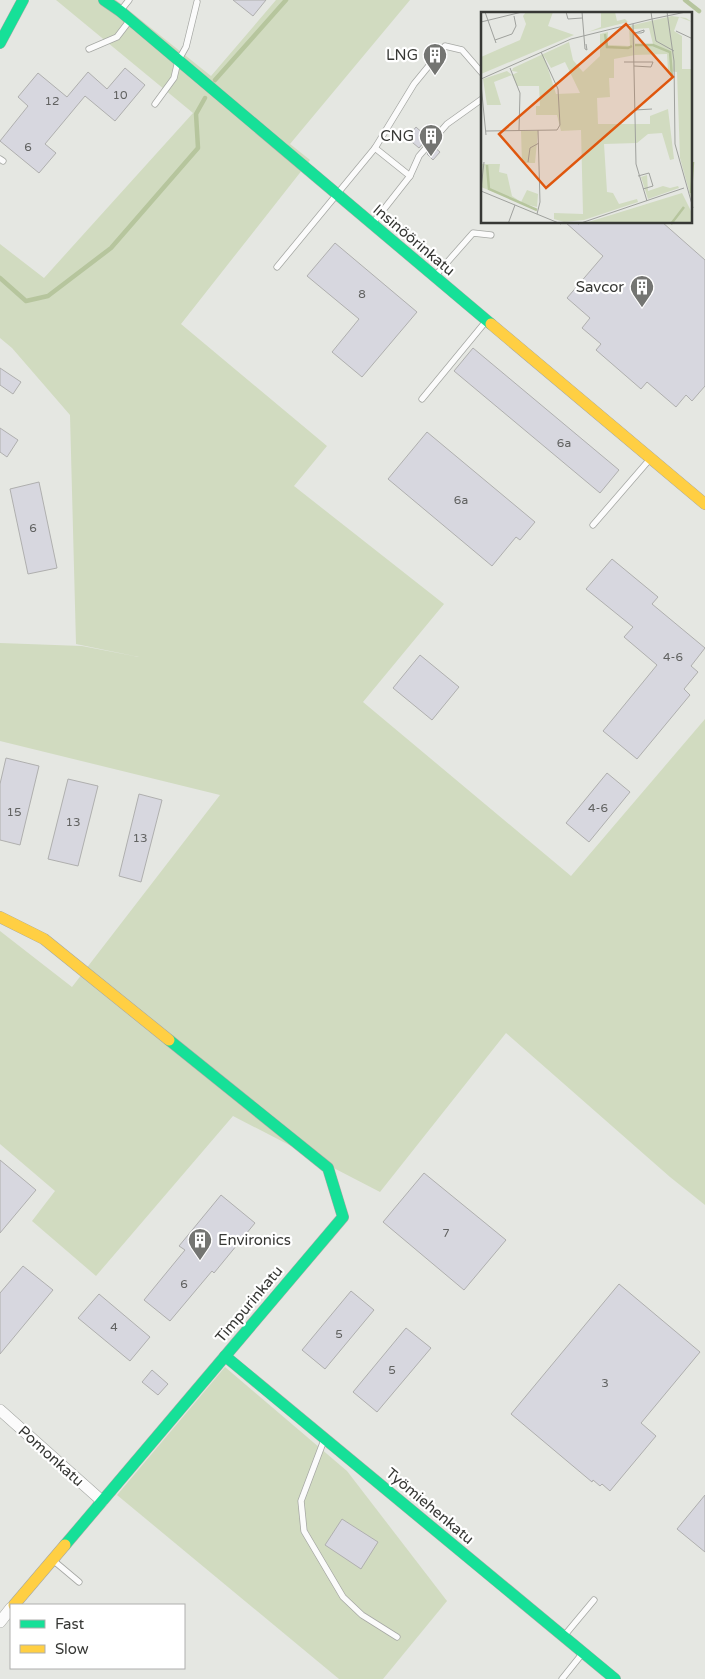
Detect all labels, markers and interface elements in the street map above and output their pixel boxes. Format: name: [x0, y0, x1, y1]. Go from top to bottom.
inset map: [481, 12, 692, 224]
building icon: LNG: [422, 42, 448, 76]
place label: LNG: [386, 46, 418, 64]
house number: 10: [112, 88, 128, 102]
house number: 12: [44, 94, 60, 108]
building icon: CNG: [418, 123, 444, 157]
place label: CNG: [380, 127, 414, 145]
house number: 6: [24, 140, 32, 154]
street label: Insinöörinkatu: [369, 201, 459, 279]
building icon: Savcor: [629, 274, 655, 308]
place label: Savcor: [576, 278, 624, 296]
house number: 8: [358, 287, 366, 301]
house number: 6a: [557, 436, 571, 450]
house number: 6a: [454, 493, 468, 507]
house number: 6: [29, 521, 37, 535]
house number: 4-6: [663, 650, 683, 664]
house number: 4-6: [588, 801, 608, 815]
house number: 15: [6, 805, 22, 819]
house number: 13: [65, 815, 81, 829]
house number: 13: [132, 831, 148, 845]
house number: 7: [442, 1226, 450, 1240]
building icon: Environics: [187, 1227, 213, 1261]
place label: Environics: [218, 1231, 291, 1249]
street label: Timpurinkatu: [212, 1262, 286, 1346]
house number: 6: [180, 1277, 188, 1291]
house number: 4: [110, 1320, 118, 1334]
house number: 5: [335, 1327, 343, 1341]
house number: 5: [388, 1363, 396, 1377]
house number: 3: [601, 1376, 609, 1390]
street label: Pomonkatu: [14, 1422, 88, 1490]
street label: Työmiehenkatu: [382, 1464, 478, 1548]
legend: [10, 1604, 185, 1669]
text: Fast: [55, 1615, 85, 1633]
text: Slow: [55, 1640, 89, 1658]

